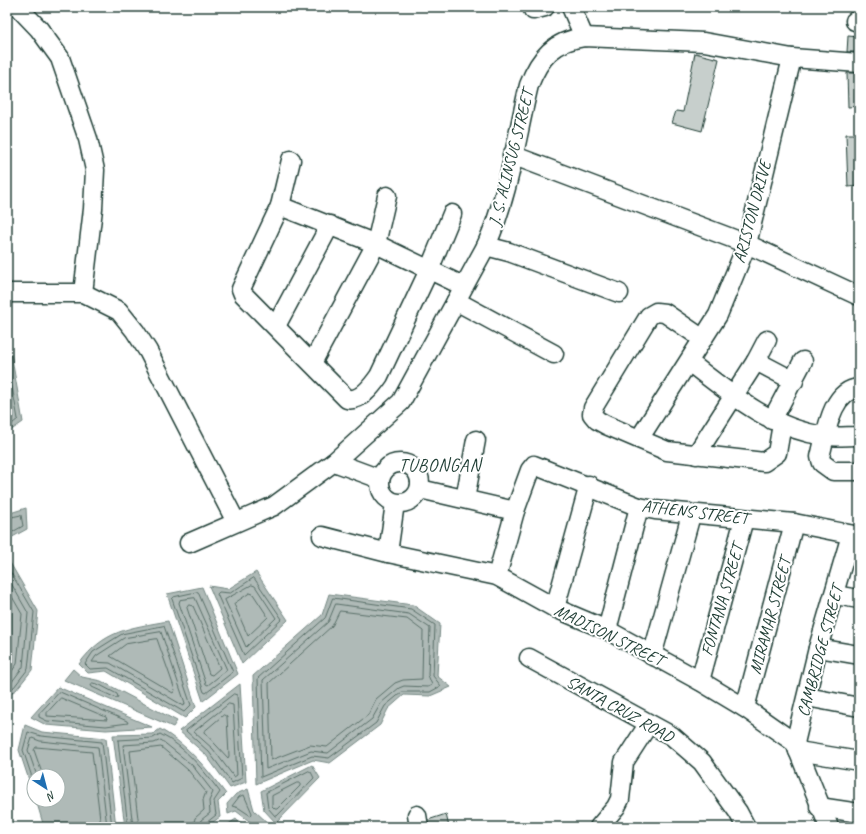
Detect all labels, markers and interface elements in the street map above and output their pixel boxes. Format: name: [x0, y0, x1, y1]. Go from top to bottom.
street label: J. S. ALINSUG STREET: [484, 84, 539, 229]
street label: ARISTON DRIVE: [728, 156, 776, 265]
district label: TUBONGAN: [399, 454, 483, 476]
street label: ATHENS STREET: [641, 495, 753, 529]
street label: FONTANA STREET: [696, 538, 749, 658]
street label: MIRAMAR STREET: [744, 552, 797, 676]
street label: CAMBRIDGE STREET: [792, 580, 848, 719]
street label: MADISON STREET: [551, 600, 671, 672]
street label: SANTA CRUZ ROAD: [563, 671, 678, 748]
north arrow: [26, 768, 66, 808]
text: N: [43, 788, 59, 805]

